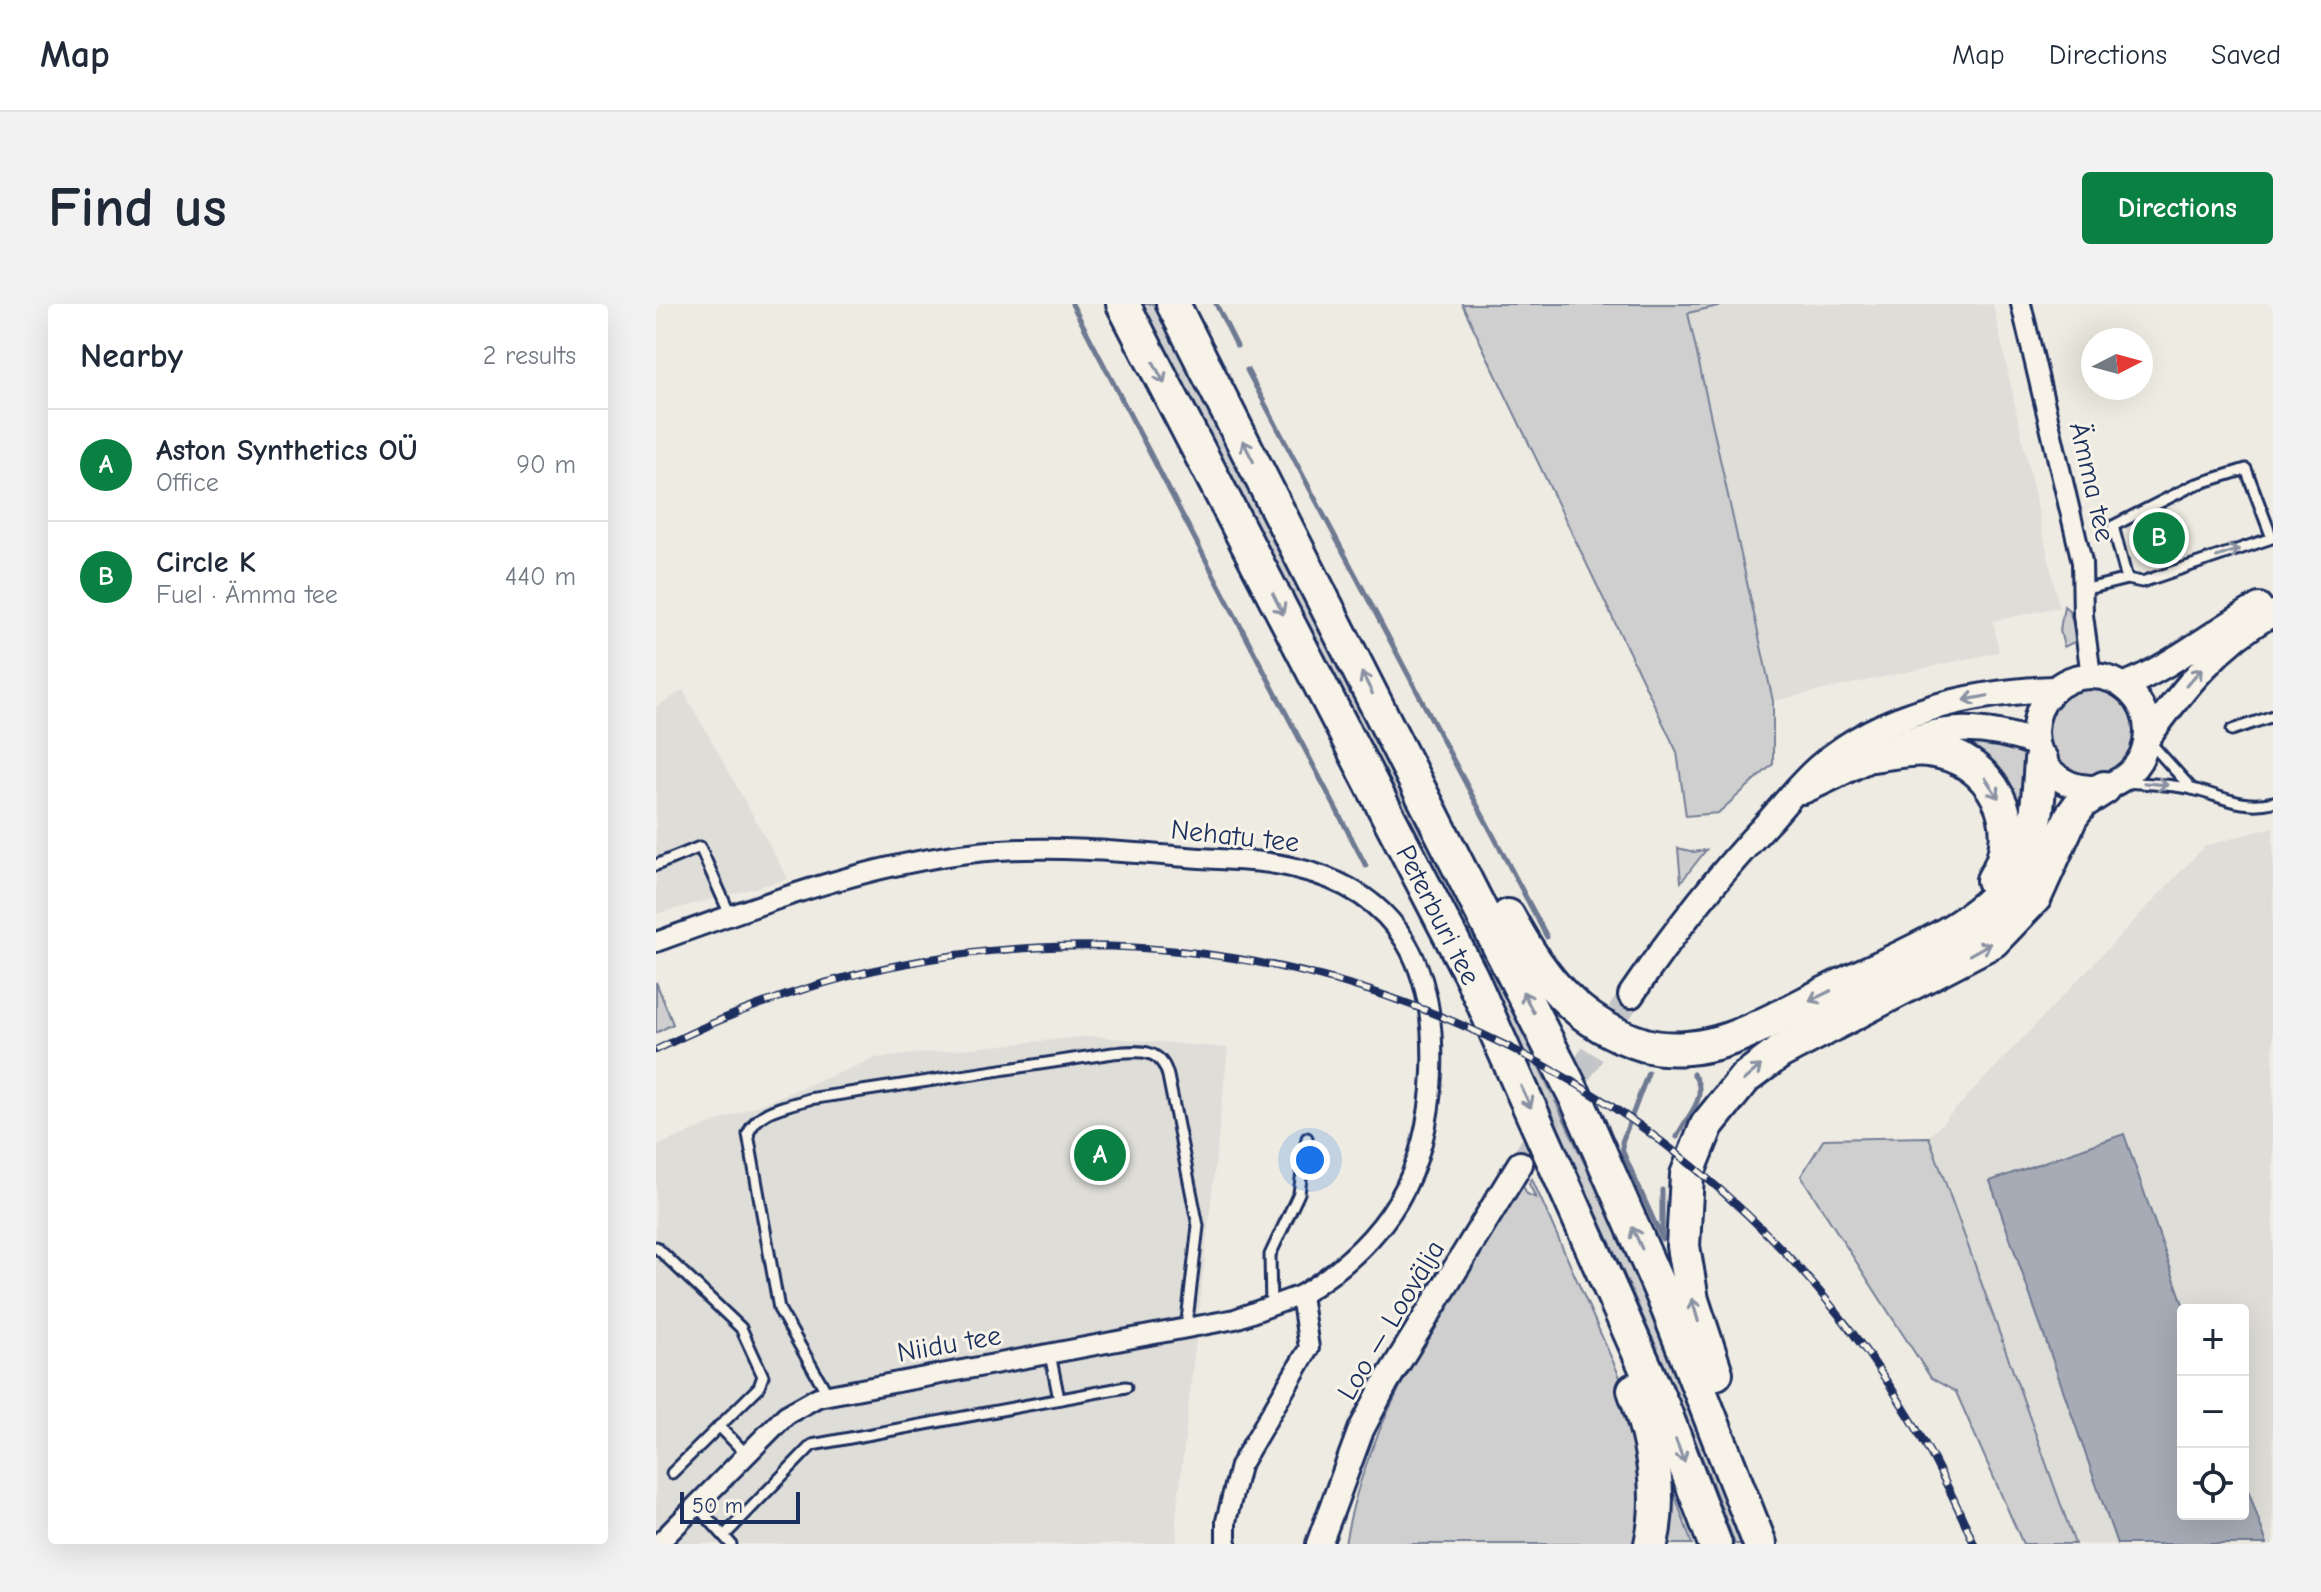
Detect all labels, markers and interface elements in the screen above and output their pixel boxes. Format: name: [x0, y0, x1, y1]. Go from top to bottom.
text: Map: [40, 33, 110, 77]
text: Map: [1952, 39, 2005, 71]
text: Directions: [2049, 39, 2167, 71]
text: Saved: [2211, 39, 2281, 71]
button: Directions: [2082, 172, 2273, 244]
text: Find us: [48, 176, 227, 240]
north arrow: [2081, 328, 2153, 400]
text: Nearby: [80, 336, 183, 376]
text: 2 results: [483, 341, 576, 371]
one-way arrow: [1151, 361, 1167, 385]
street label: Ämma tee: [2063, 419, 2121, 545]
text: Aston Synthetics OÜ: [156, 433, 418, 468]
one-way arrow: [1240, 440, 1256, 464]
text: A: [99, 450, 113, 480]
text: 90 m: [516, 450, 576, 480]
text: Office: [156, 468, 219, 498]
pin: B: [2133, 508, 2185, 568]
text: Circle K: [156, 545, 256, 580]
one-way arrow: [2215, 545, 2240, 560]
text: B: [98, 562, 114, 592]
text: 440 m: [505, 562, 576, 592]
text: Fuel · Ämma tee: [156, 580, 338, 610]
one-way arrow: [1271, 592, 1287, 616]
one-way arrow: [2185, 667, 2203, 687]
one-way arrow: [1358, 671, 1374, 695]
one-way arrow: [1964, 692, 1989, 707]
one-way arrow: [1983, 777, 2000, 798]
one-way arrow: [2142, 777, 2169, 792]
street label: Nehatu tee: [1169, 813, 1301, 859]
street label: Peterburi tee: [1389, 840, 1487, 990]
one-way arrow: [1968, 940, 1991, 956]
one-way arrow: [1808, 989, 1832, 1004]
one-way arrow: [1520, 991, 1535, 1015]
one-way arrow: [1742, 1064, 1762, 1082]
one-way arrow: [1519, 1084, 1534, 1109]
pin: A: [1074, 1125, 1126, 1185]
your location: [1290, 1140, 1330, 1180]
one-way arrow: [1629, 1226, 1644, 1251]
street label: Loo — Loovälja: [1331, 1234, 1451, 1406]
one-way arrow: [1687, 1298, 1702, 1324]
map controls: [2177, 1304, 2249, 1520]
button: +: [2177, 1304, 2249, 1376]
street label: Niidu tee: [895, 1319, 1003, 1369]
button: −: [2177, 1376, 2249, 1448]
one-way arrow: [1674, 1438, 1688, 1463]
button: locate: [2177, 1448, 2249, 1520]
scale bar: [680, 1488, 800, 1524]
text: 50 m: [692, 1493, 743, 1519]

